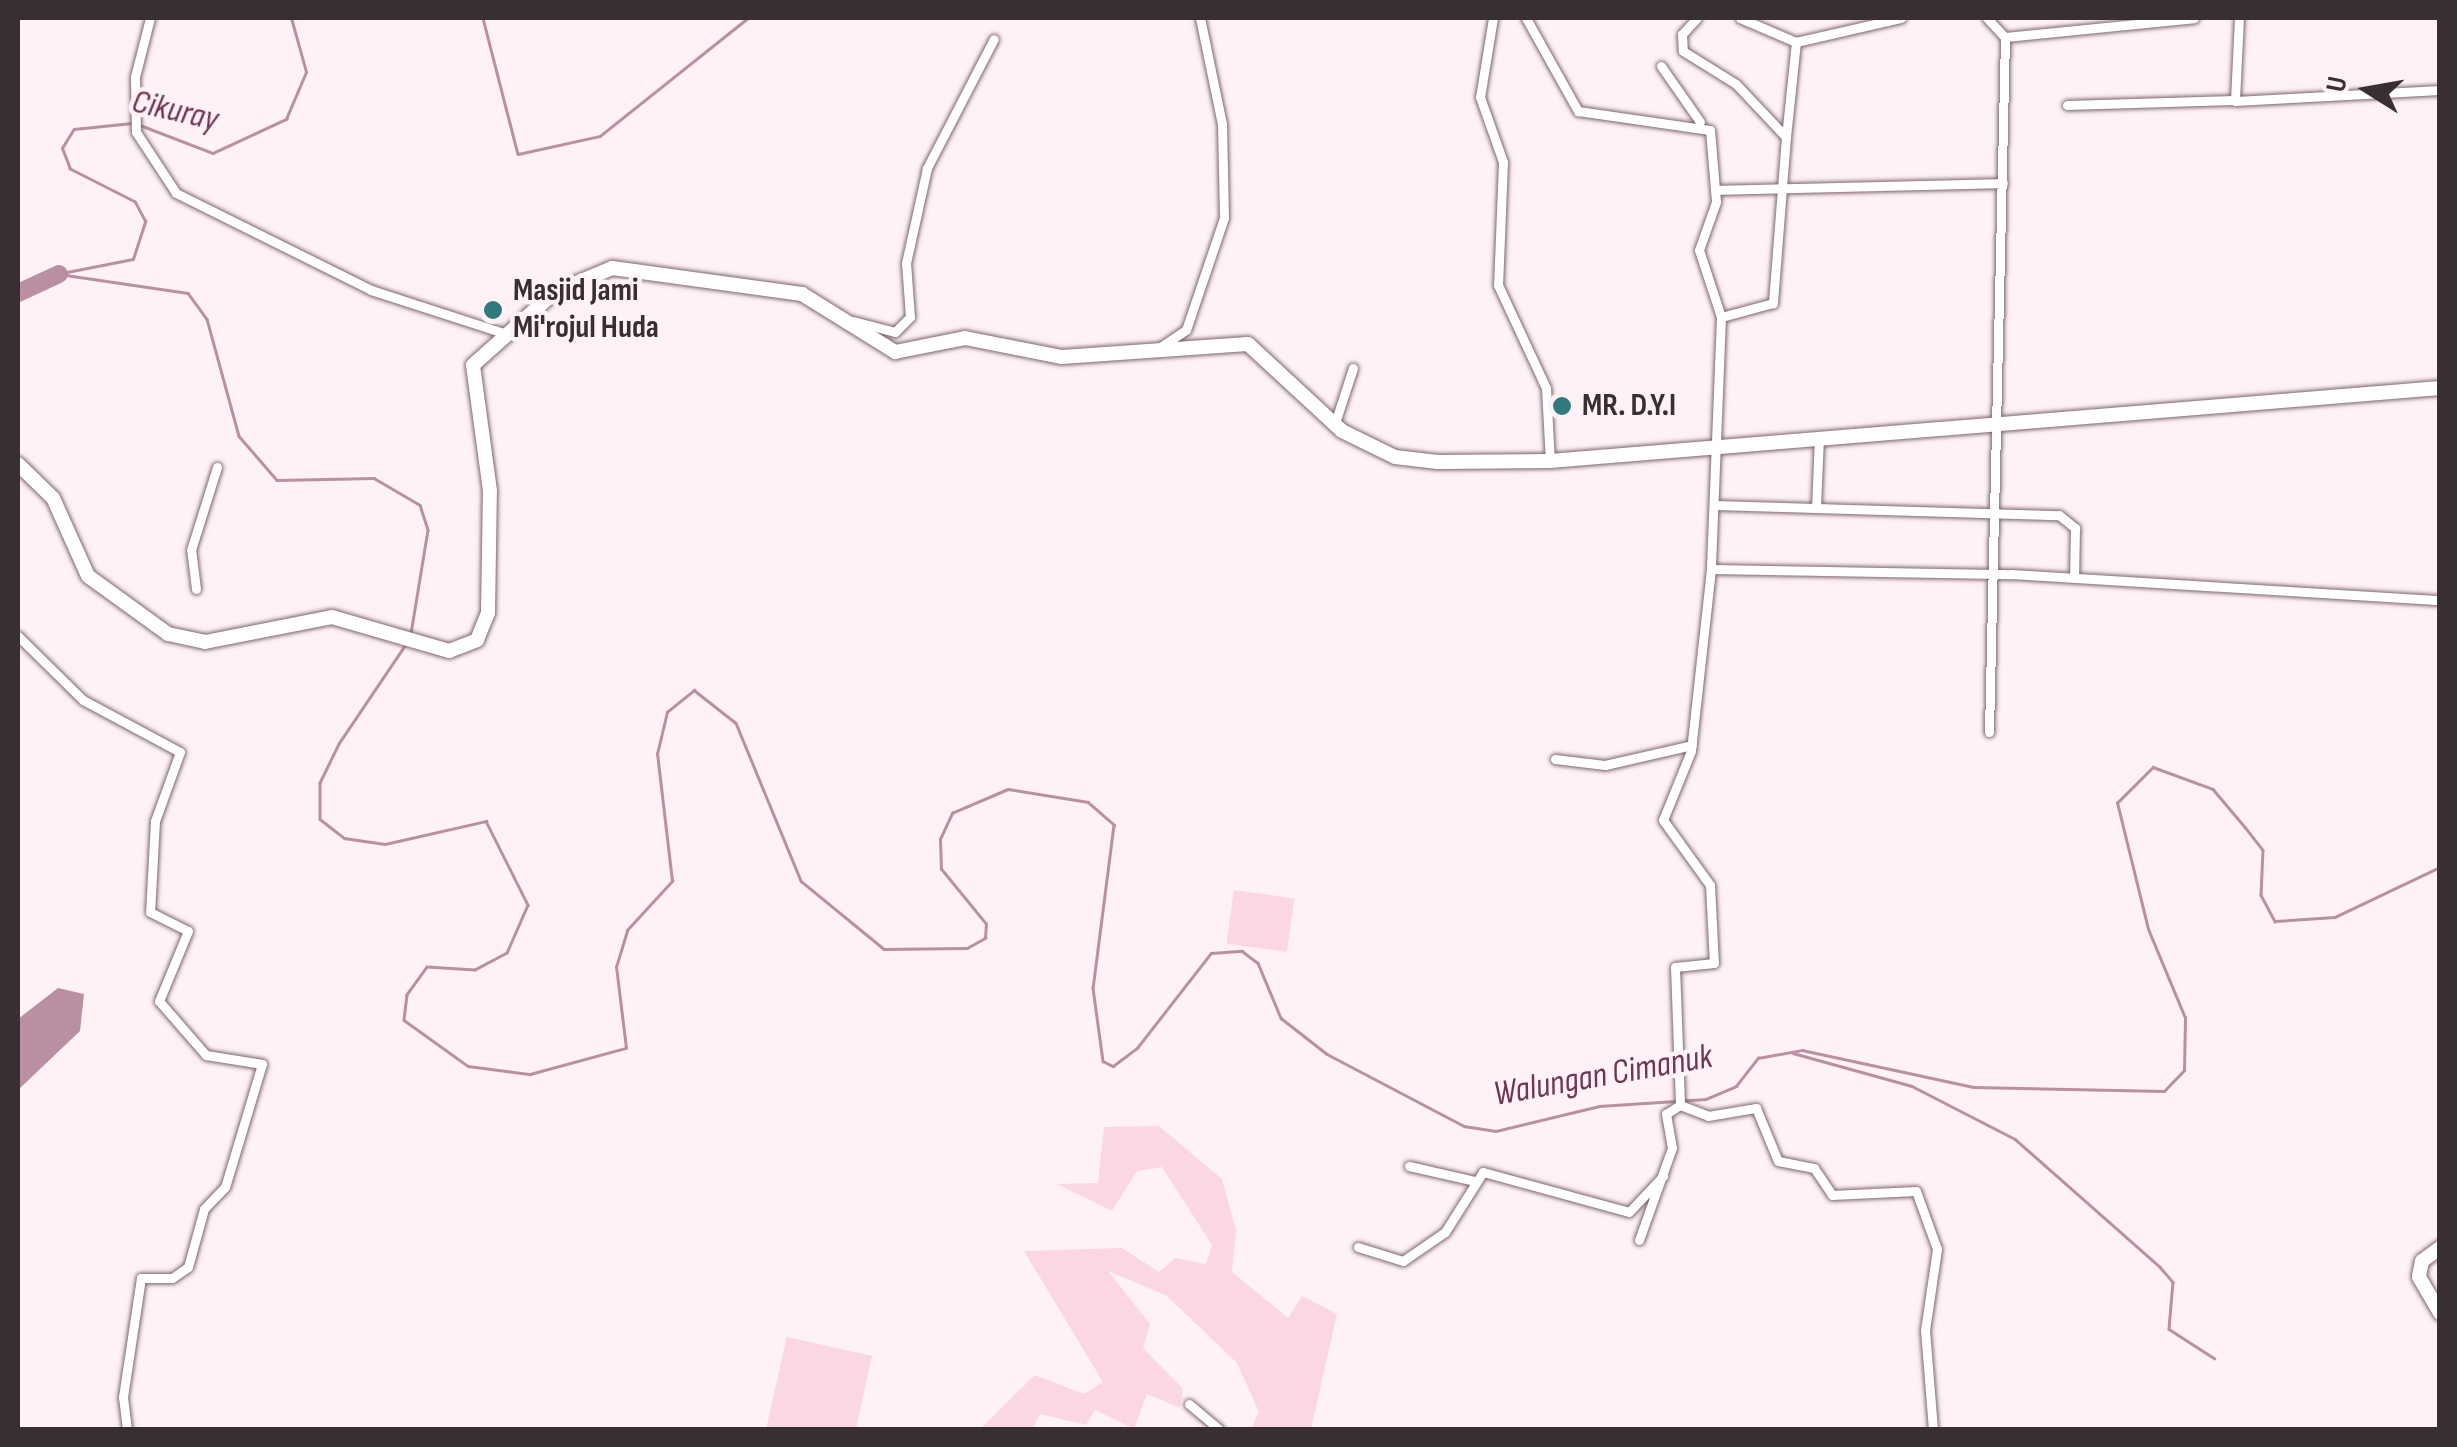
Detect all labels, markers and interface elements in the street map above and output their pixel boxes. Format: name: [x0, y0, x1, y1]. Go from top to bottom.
north arrow: [2317, 40, 2417, 140]
text: U: [2319, 74, 2355, 94]
water label: Cikuray: [128, 81, 222, 141]
place label: Masjid Jami Mi'rojul Huda: [513, 273, 659, 348]
marker: Masjid Jami Mi'rojul Huda: [482, 299, 504, 321]
place label: MR. D.Y.I: [1582, 387, 1676, 425]
marker: MR. D.Y.I: [1551, 395, 1573, 417]
water label: Walungan Cimanuk: [1491, 1036, 1715, 1116]

